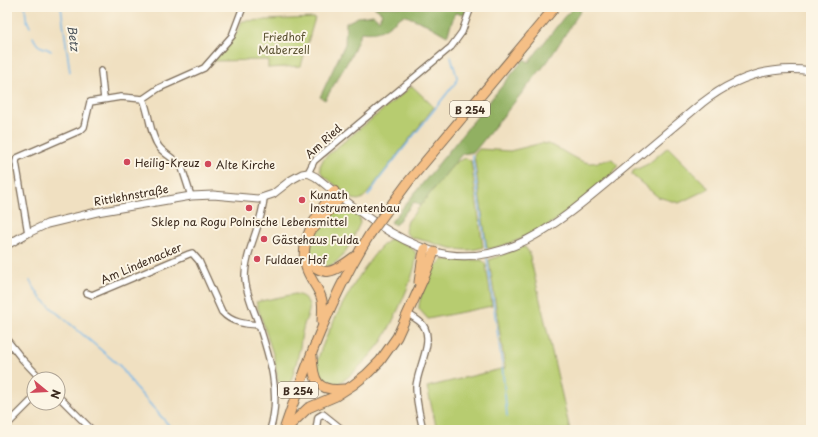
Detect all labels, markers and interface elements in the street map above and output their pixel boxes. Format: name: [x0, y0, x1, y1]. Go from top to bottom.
water label: Betz: [63, 24, 85, 53]
park label: Friedhof Maberzell: [258, 28, 310, 58]
road number: B 254: [450, 101, 490, 117]
street label: Am Ried: [301, 120, 345, 162]
place label: Heilig-Kreuz: [135, 154, 200, 171]
place label: Alte Kirche: [216, 156, 275, 173]
marker: Heilig-Kreuz: [122, 157, 132, 167]
marker: Alte Kirche: [203, 159, 213, 169]
street label: Rittlehnstraße: [92, 180, 170, 210]
place label: Kunath Instrumentenbau: [310, 186, 400, 216]
marker: Kunath Instrumentenbau: [297, 195, 307, 205]
marker: Sklep na Rogu Polnische Lebensmittel: [244, 203, 254, 213]
place label: Sklep na Rogu Polnische Lebensmittel: [151, 213, 347, 230]
place label: Gästehaus Fulda: [272, 231, 359, 248]
marker: Gästehaus Fulda: [259, 234, 269, 244]
street label: Am Lindenacker: [98, 238, 185, 288]
place label: Fuldaer Hof: [265, 251, 328, 268]
marker: Fuldaer Hof: [252, 254, 262, 264]
north arrow: [26, 371, 66, 411]
road number: B 254: [278, 382, 318, 398]
text: N: [46, 387, 65, 401]

